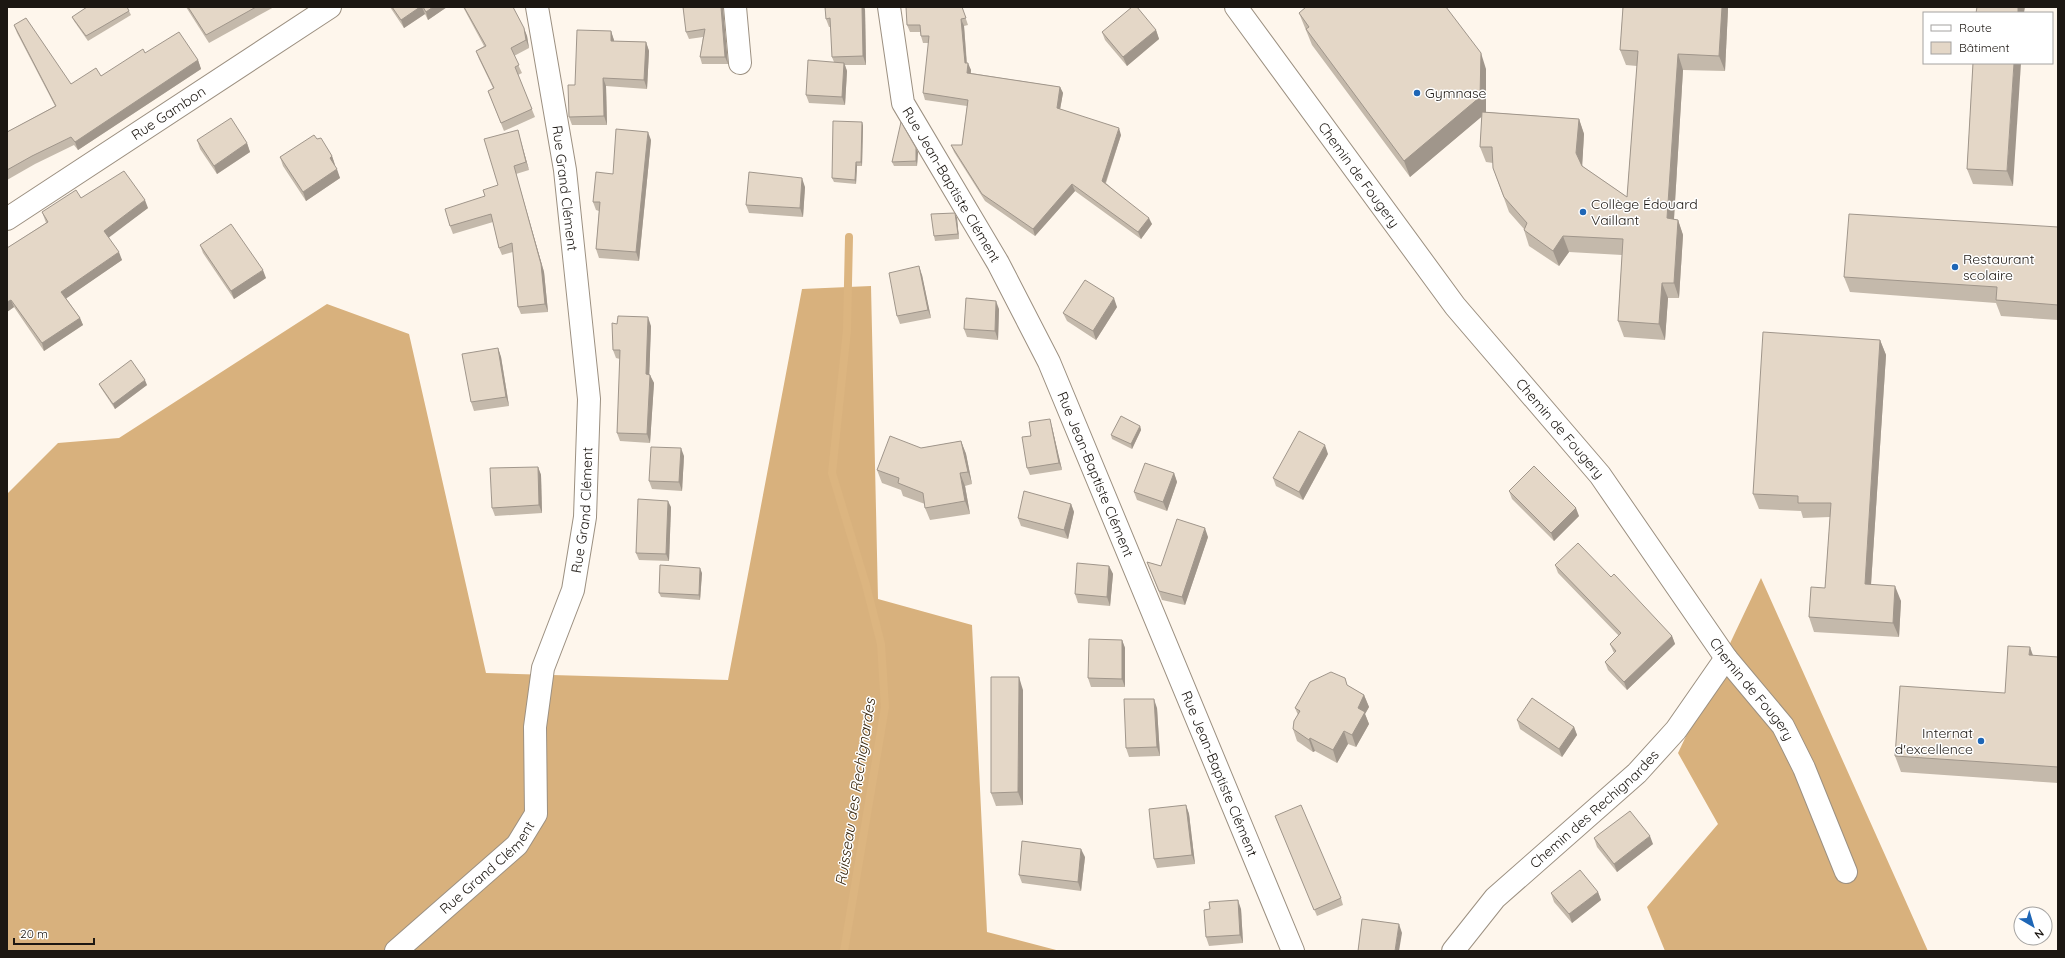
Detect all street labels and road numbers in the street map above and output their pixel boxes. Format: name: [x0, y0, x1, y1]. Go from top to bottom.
street label: Rue Gambon: [128, 82, 209, 144]
street label: Rue Jean-Baptiste Clément: [898, 104, 1005, 266]
street label: Chemin de Fougery: [1314, 118, 1404, 231]
street label: Rue Grand Clément: [548, 124, 582, 252]
street label: Chemin de Fougery: [1512, 375, 1608, 482]
street label: Rue Jean-Baptiste Clément: [1053, 389, 1138, 560]
street label: Rue Grand Clément: [567, 447, 596, 574]
street label: Chemin de Fougery: [1706, 634, 1798, 744]
street label: Rue Jean-Baptiste Clément: [1177, 688, 1262, 859]
street label: Chemin des Rechignardes: [1526, 746, 1663, 872]
street label: Rue Grand Clément: [436, 818, 539, 918]

